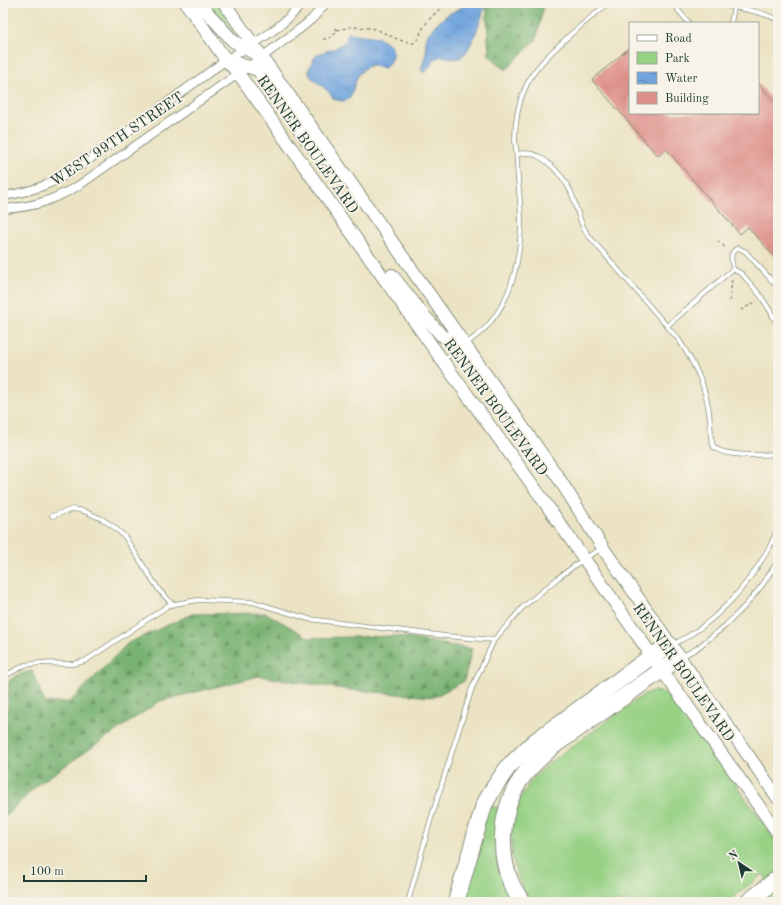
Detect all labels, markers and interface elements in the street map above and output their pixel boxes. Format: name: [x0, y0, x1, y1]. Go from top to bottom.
legend: [629, 22, 759, 114]
text: Road: [665, 33, 692, 45]
text: Park: [665, 53, 690, 65]
street label: RENNER BOULEVARD: [253, 73, 360, 217]
text: Water: [665, 73, 698, 85]
street label: WEST 99TH STREET: [49, 90, 187, 190]
text: Building: [665, 93, 709, 105]
street label: RENNER BOULEVARD: [440, 337, 549, 479]
street label: RENNER BOULEVARD: [629, 601, 736, 745]
north arrow: [719, 843, 759, 883]
text: N: [728, 849, 741, 863]
scale bar: [24, 857, 146, 883]
text: 100 m: [30, 866, 64, 878]

